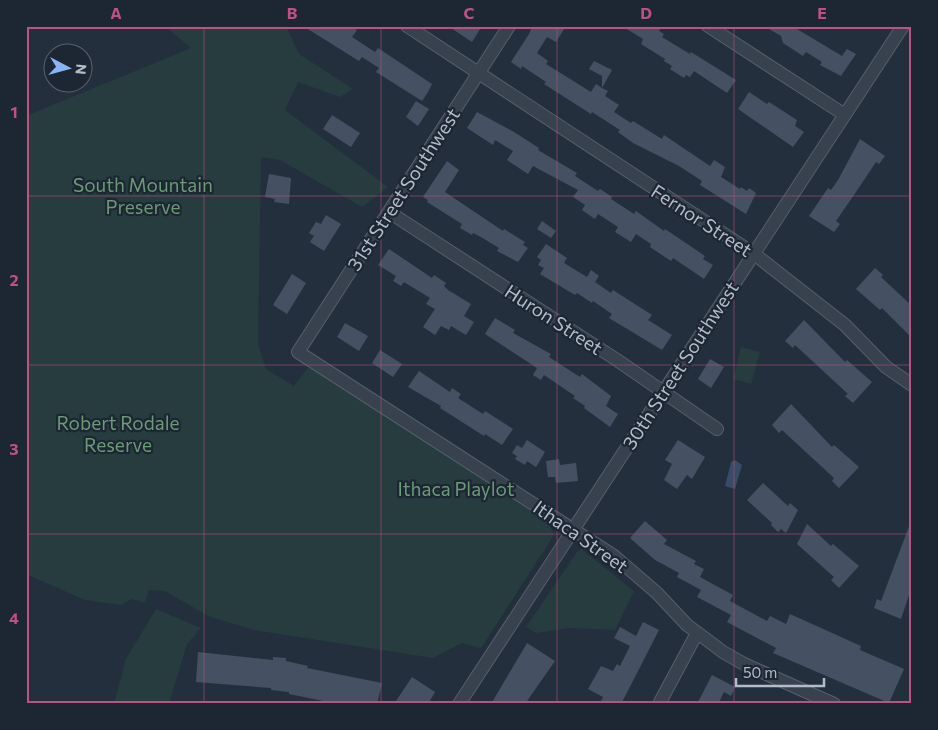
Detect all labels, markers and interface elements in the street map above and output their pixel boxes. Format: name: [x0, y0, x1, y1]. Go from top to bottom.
text: A: [110, 3, 122, 22]
text: B: [287, 3, 298, 22]
text: C: [464, 3, 475, 22]
text: D: [640, 3, 652, 22]
text: E: [817, 3, 827, 22]
north arrow: [42, 42, 92, 92]
text: N: [72, 63, 90, 76]
text: 1: [10, 102, 18, 121]
street label: 31st Street Southwest: [342, 103, 464, 275]
park label: South Mountain Preserve: [73, 173, 213, 218]
street label: Fernor Street: [647, 179, 757, 261]
text: 2: [9, 270, 19, 289]
street label: 30th Street Southwest: [617, 276, 743, 453]
street label: Huron Street: [501, 279, 607, 359]
park label: Robert Rodale Reserve: [57, 411, 179, 456]
text: 3: [9, 439, 19, 458]
park label: Ithaca Playlot: [397, 477, 515, 500]
street label: Ithaca Street: [529, 495, 633, 577]
text: 4: [9, 608, 19, 627]
scale bar: [736, 655, 823, 687]
text: 50 m: [743, 663, 777, 681]

